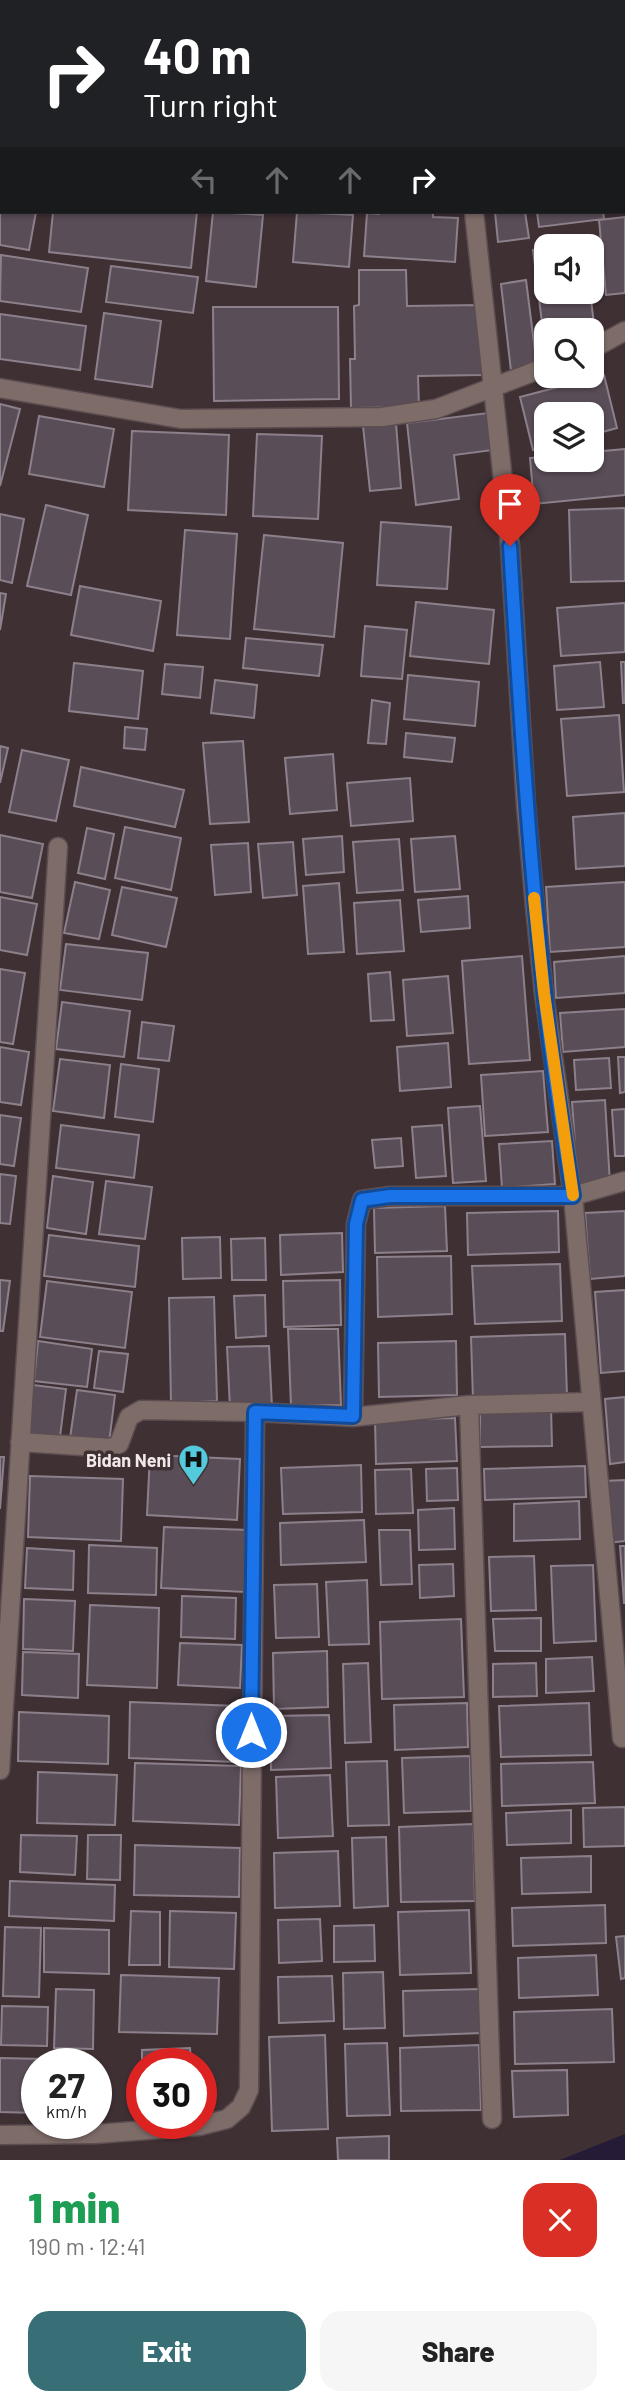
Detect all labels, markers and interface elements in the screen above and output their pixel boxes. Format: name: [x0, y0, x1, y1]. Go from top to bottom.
text: 40 m: [143, 25, 251, 84]
icon: right: [28, 28, 119, 119]
text: Turn right: [143, 85, 278, 123]
icon: left: [185, 161, 223, 199]
icon: ahead: [258, 161, 296, 199]
icon: ahead: [331, 161, 369, 199]
icon: right: [404, 161, 442, 199]
map controls: [534, 234, 604, 472]
button: sound: [534, 234, 604, 304]
button: search: [534, 318, 604, 388]
button: layers: [534, 402, 604, 472]
pin: [480, 474, 540, 546]
icon: arrive: [491, 485, 529, 523]
hospital icon: Bidan Neni: [177, 1443, 211, 1487]
place label: Bidan Neni: [86, 1449, 171, 1471]
position arrow: [214, 1695, 288, 1769]
speed limit sign: 30: [126, 2048, 217, 2139]
text: 27: [48, 2063, 85, 2105]
text: km/h: [46, 2100, 87, 2122]
text: 1 min: [28, 2181, 120, 2231]
button: close: [523, 2183, 597, 2257]
text: 190 m · 12:41: [28, 2232, 145, 2260]
button: Exit: [28, 2311, 306, 2391]
button: Share: [320, 2311, 597, 2391]

